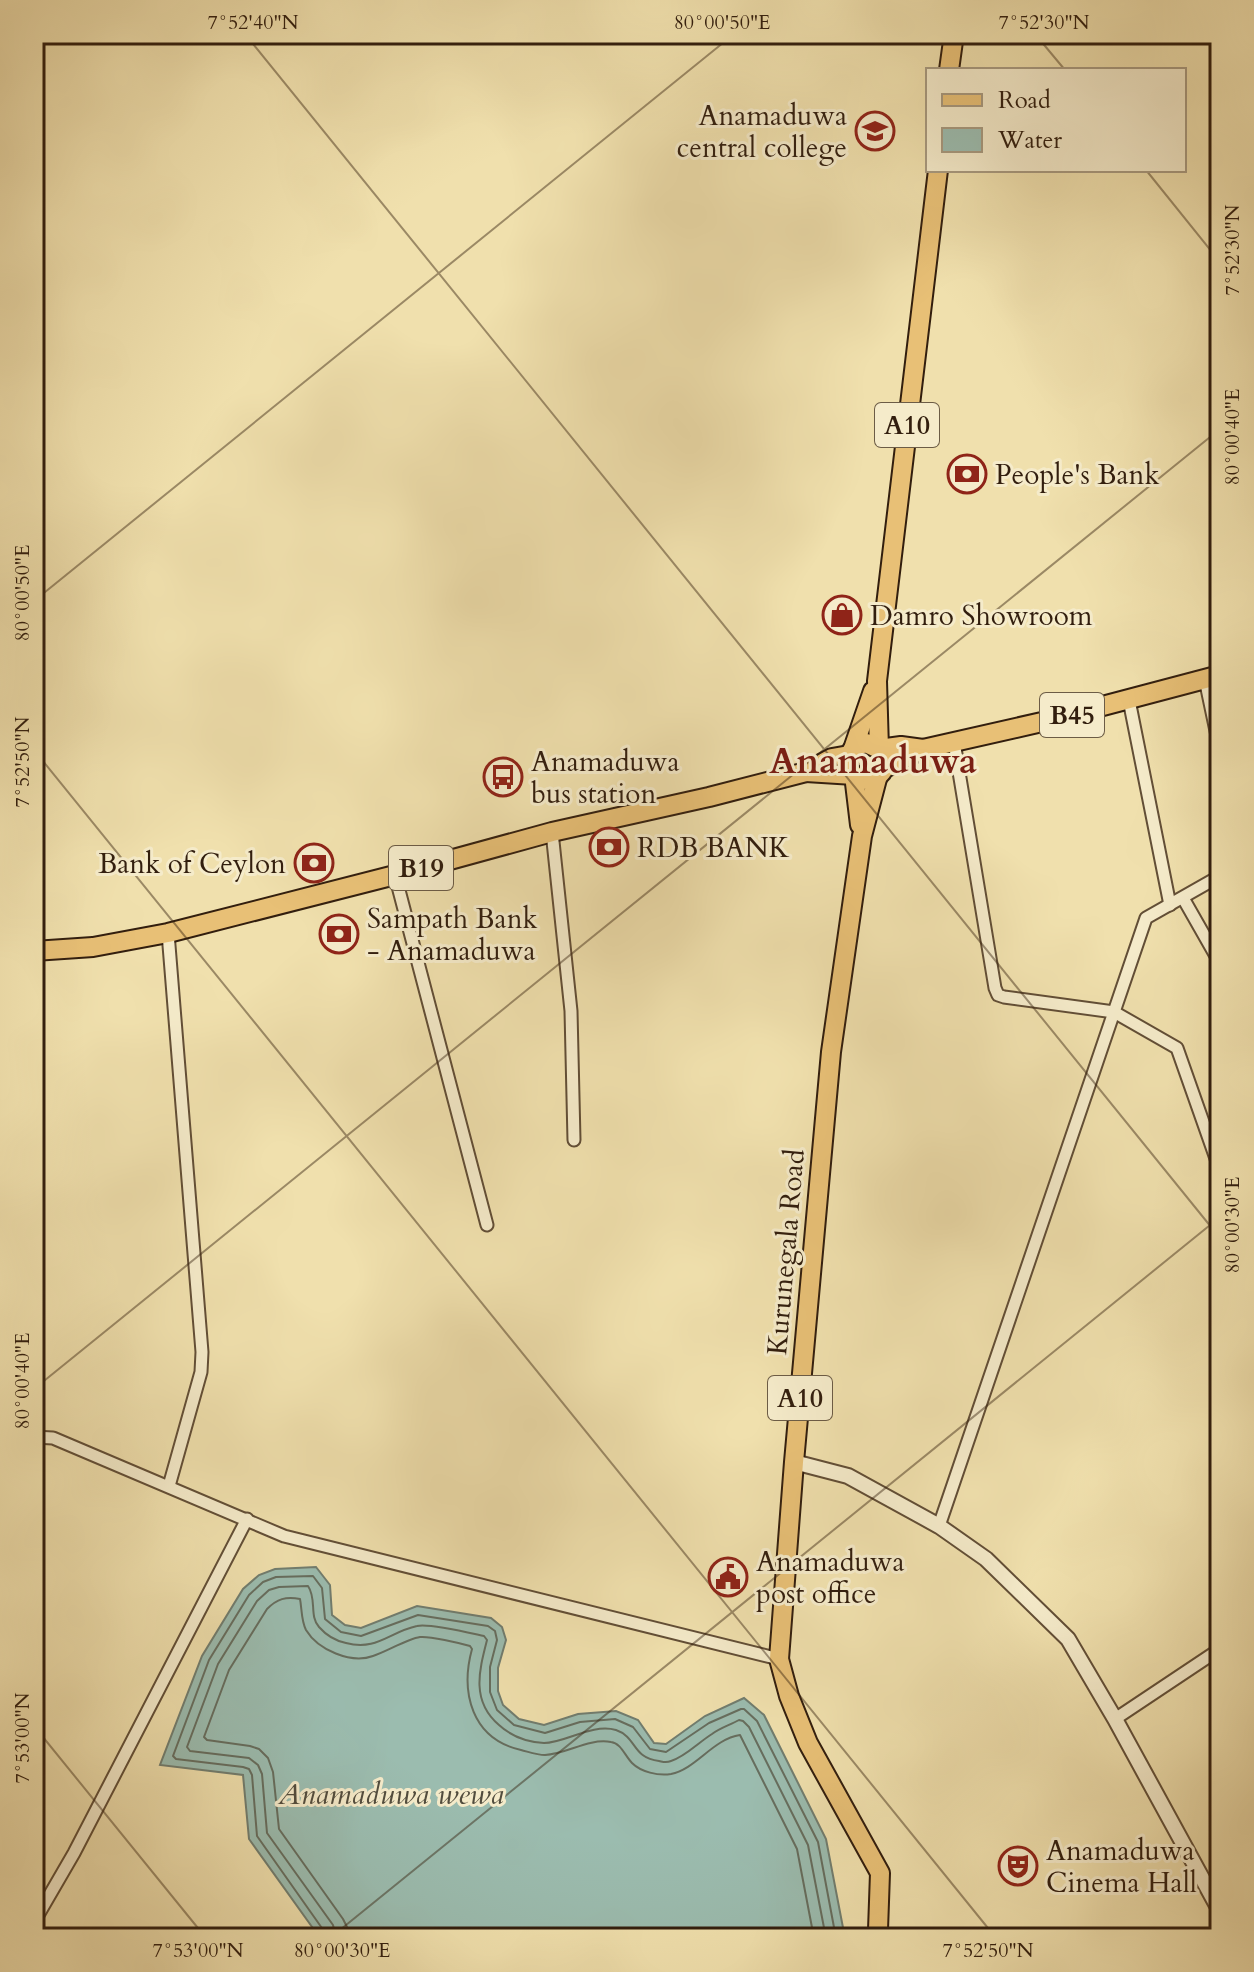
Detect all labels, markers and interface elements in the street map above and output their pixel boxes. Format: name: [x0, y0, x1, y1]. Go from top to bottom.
text: 7°52'40"N: [207, 9, 299, 36]
text: 80°00'50"E: [674, 9, 770, 36]
text: 7°52'30"N: [998, 9, 1090, 36]
legend: [926, 68, 1186, 172]
text: Road: [998, 84, 1051, 117]
place label: Anamaduwa central college: [677, 97, 847, 167]
school or university icon: Anamaduwa central college: [854, 110, 896, 152]
text: Water: [997, 124, 1062, 157]
text: 7°52'30"N: [1219, 204, 1246, 296]
text: 80°00'40"E: [1219, 389, 1246, 485]
road number: A10: [875, 403, 939, 447]
bank icon: People's Bank: [946, 453, 988, 495]
place label: People's Bank: [995, 456, 1159, 494]
text: 80°00'50"E: [9, 545, 36, 641]
shop icon: Damro Showroom: [821, 594, 863, 636]
place label: Damro Showroom: [870, 597, 1093, 635]
road number: B45: [1040, 693, 1104, 737]
text: 7°52'50"N: [9, 716, 36, 808]
district label: Anamaduwa: [769, 737, 977, 786]
place label: Anamaduwa bus station: [531, 743, 680, 813]
bus stop icon: Anamaduwa bus station: [482, 756, 524, 798]
bank icon: RDB BANK: [588, 826, 630, 868]
place label: RDB BANK: [637, 829, 790, 867]
bank icon: Bank of Ceylon: [293, 842, 335, 884]
place label: Bank of Ceylon: [98, 845, 286, 883]
road number: B19: [389, 846, 453, 890]
place label: Sampath Bank - Anamaduwa: [367, 900, 538, 970]
bank icon: Sampath Bank - Anamaduwa: [318, 913, 360, 955]
street label: Kurunegala Road: [758, 1147, 814, 1357]
text: 80°00'30"E: [1219, 1177, 1246, 1273]
text: 80°00'40"E: [9, 1333, 36, 1429]
road number: A10: [768, 1376, 832, 1420]
place label: Anamaduwa post office: [756, 1543, 905, 1613]
public building icon: Anamaduwa post office: [707, 1556, 749, 1598]
text: 7°53'00"N: [9, 1692, 36, 1784]
water label: Anamaduwa wewa: [277, 1774, 504, 1815]
place label: Anamaduwa Cinema Hall: [1046, 1832, 1197, 1902]
theatre icon: Anamaduwa Cinema Hall: [997, 1845, 1039, 1887]
text: 7°53'00"N: [152, 1937, 244, 1964]
text: 80°00'30"E: [294, 1937, 390, 1964]
text: 7°52'50"N: [942, 1937, 1034, 1964]

